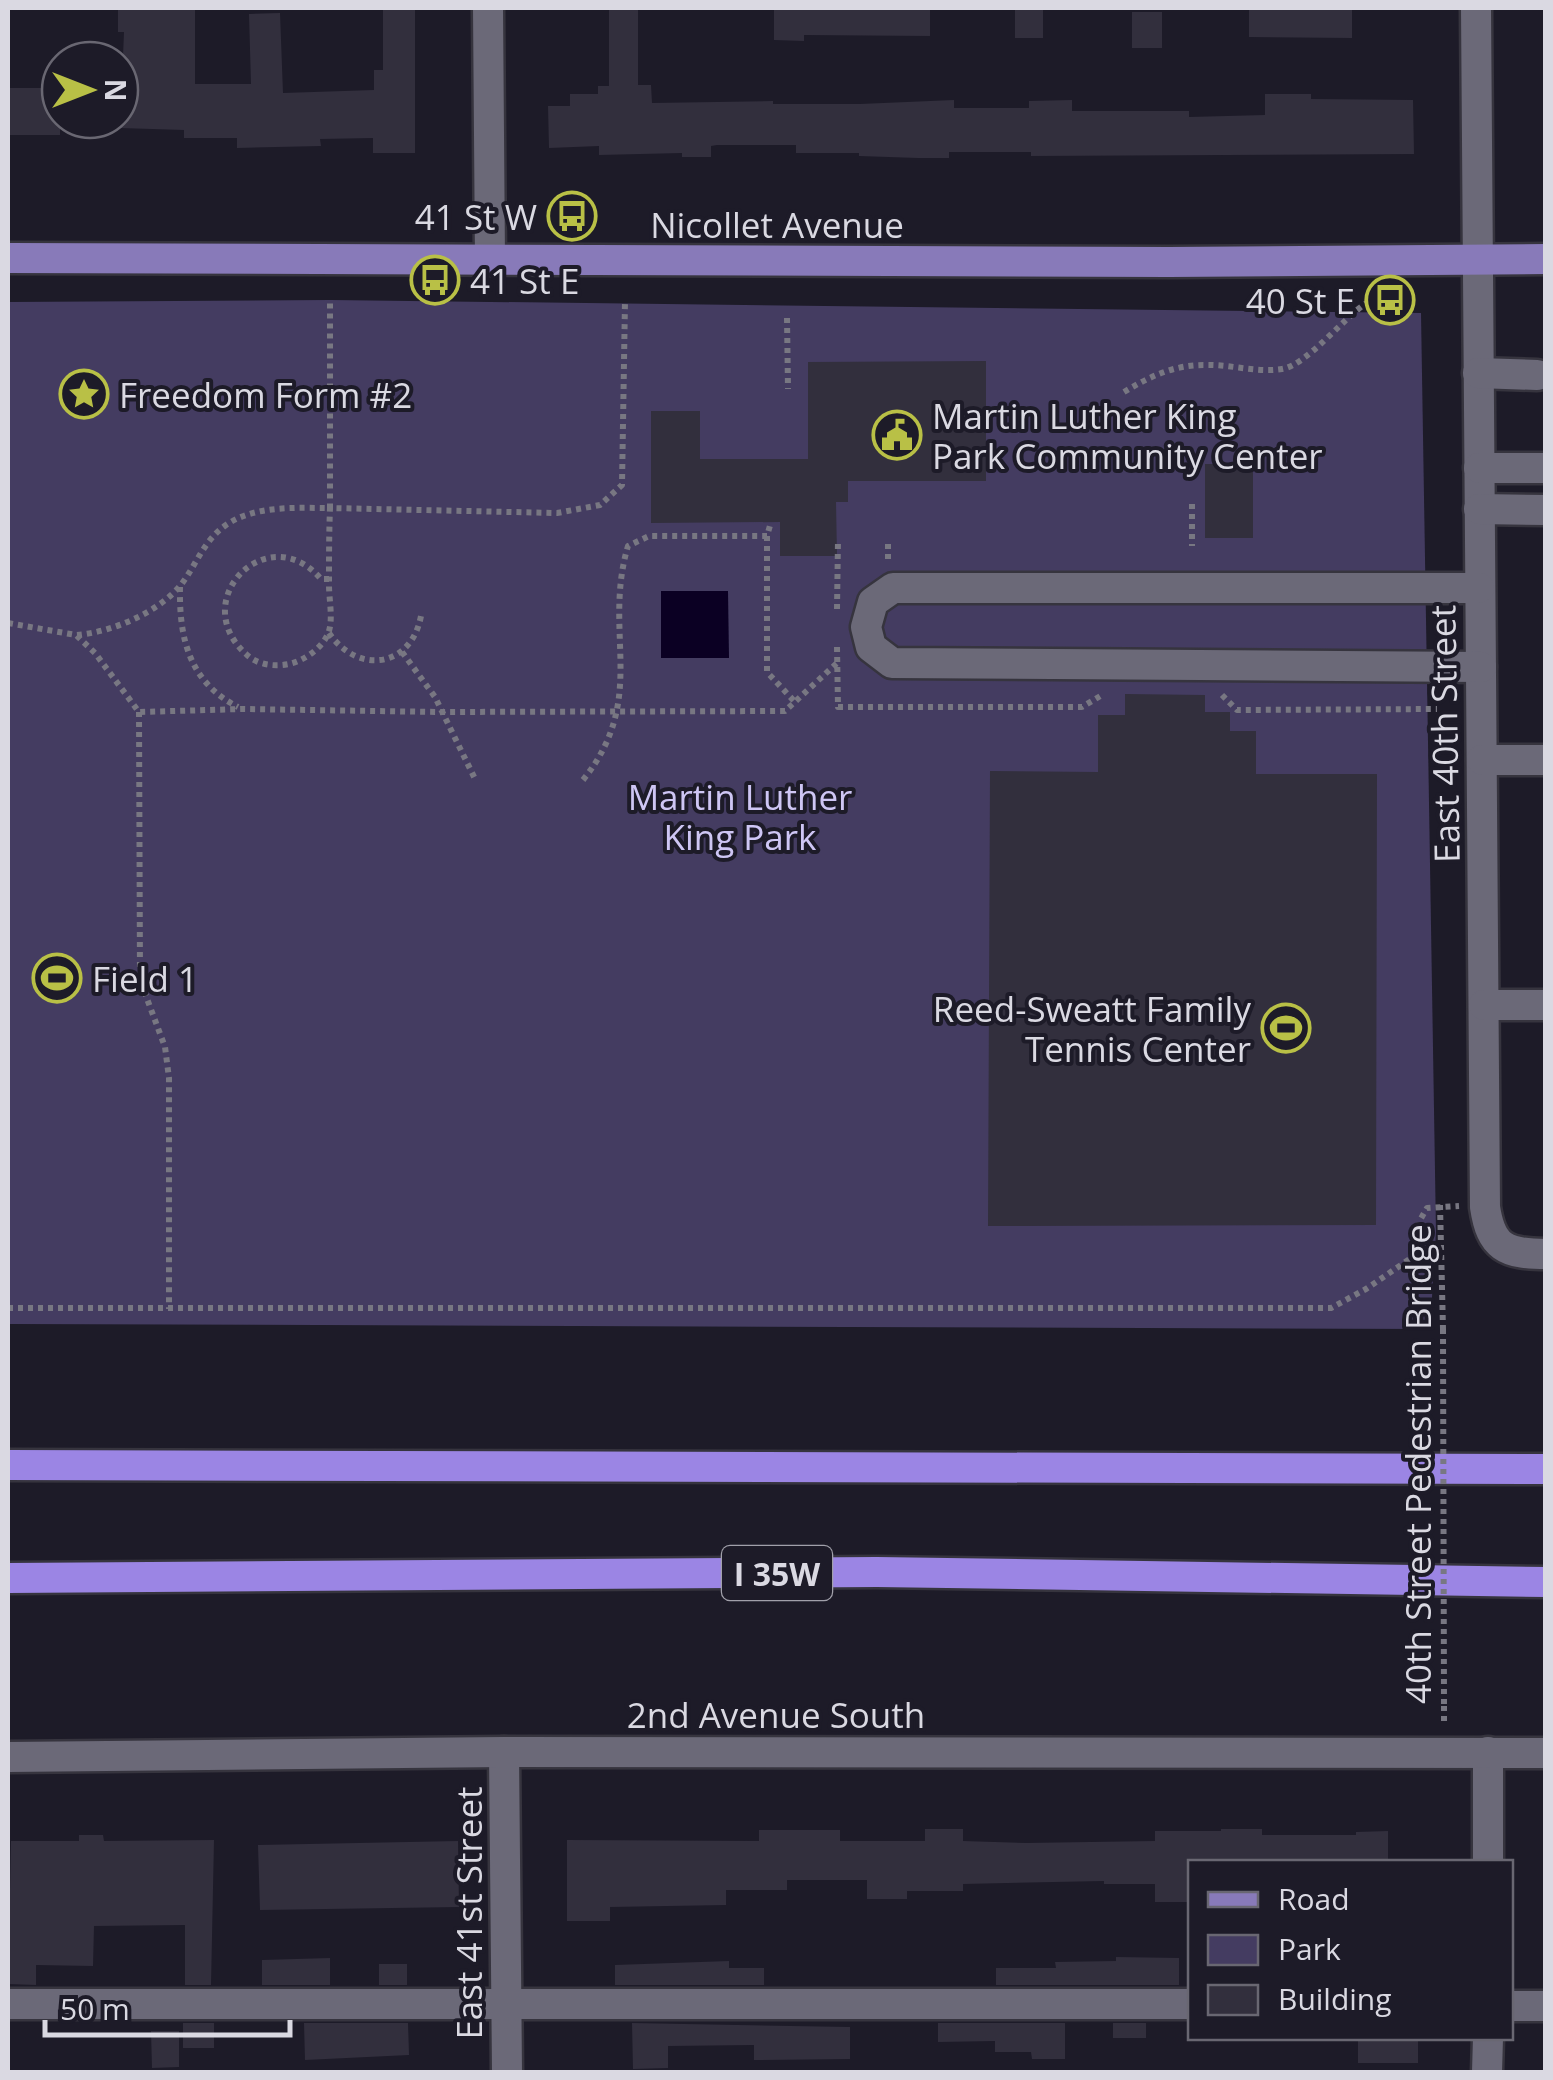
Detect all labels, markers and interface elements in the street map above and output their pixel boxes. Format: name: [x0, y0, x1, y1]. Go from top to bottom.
north arrow: [40, 40, 140, 140]
text: N: [97, 79, 135, 101]
bus stop icon: 41 St W: [546, 190, 598, 242]
place label: 41 St W: [415, 193, 537, 240]
street label: Nicollet Avenue: [650, 201, 904, 248]
bus stop icon: 41 St E: [409, 254, 461, 306]
place label: 41 St E: [470, 257, 579, 304]
bus stop icon: 40 St E: [1364, 274, 1416, 326]
place label: 40 St E: [1246, 277, 1355, 324]
place icon: Freedom Form #2: [58, 368, 110, 420]
place label: Freedom Form #2: [119, 371, 412, 418]
place label: Martin Luther King Park Community Center: [932, 392, 1323, 479]
public building icon: Martin Luther King Park Community Center: [871, 409, 923, 461]
street label: East 40th Street: [1418, 605, 1470, 863]
park label: Martin Luther King Park: [628, 773, 852, 860]
sports icon: Field 1: [31, 952, 83, 1004]
place label: Field 1: [92, 955, 198, 1002]
place label: Reed-Sweatt Family Tennis Center: [933, 985, 1251, 1072]
sports icon: Reed-Sweatt Family Tennis Center: [1260, 1002, 1312, 1054]
street label: 40th Street Pedestrian Bridge: [1394, 1224, 1441, 1704]
road number: I 35W: [722, 1546, 832, 1600]
street label: 2nd Avenue South: [627, 1691, 925, 1738]
street label: East 41st Street: [445, 1786, 492, 2040]
legend: [1188, 1860, 1513, 2040]
text: Road: [1278, 1878, 1350, 1919]
text: Park: [1278, 1928, 1341, 1969]
scale bar: [45, 1975, 290, 2037]
text: Building: [1278, 1978, 1392, 2019]
text: 50 m: [60, 1988, 130, 2029]

